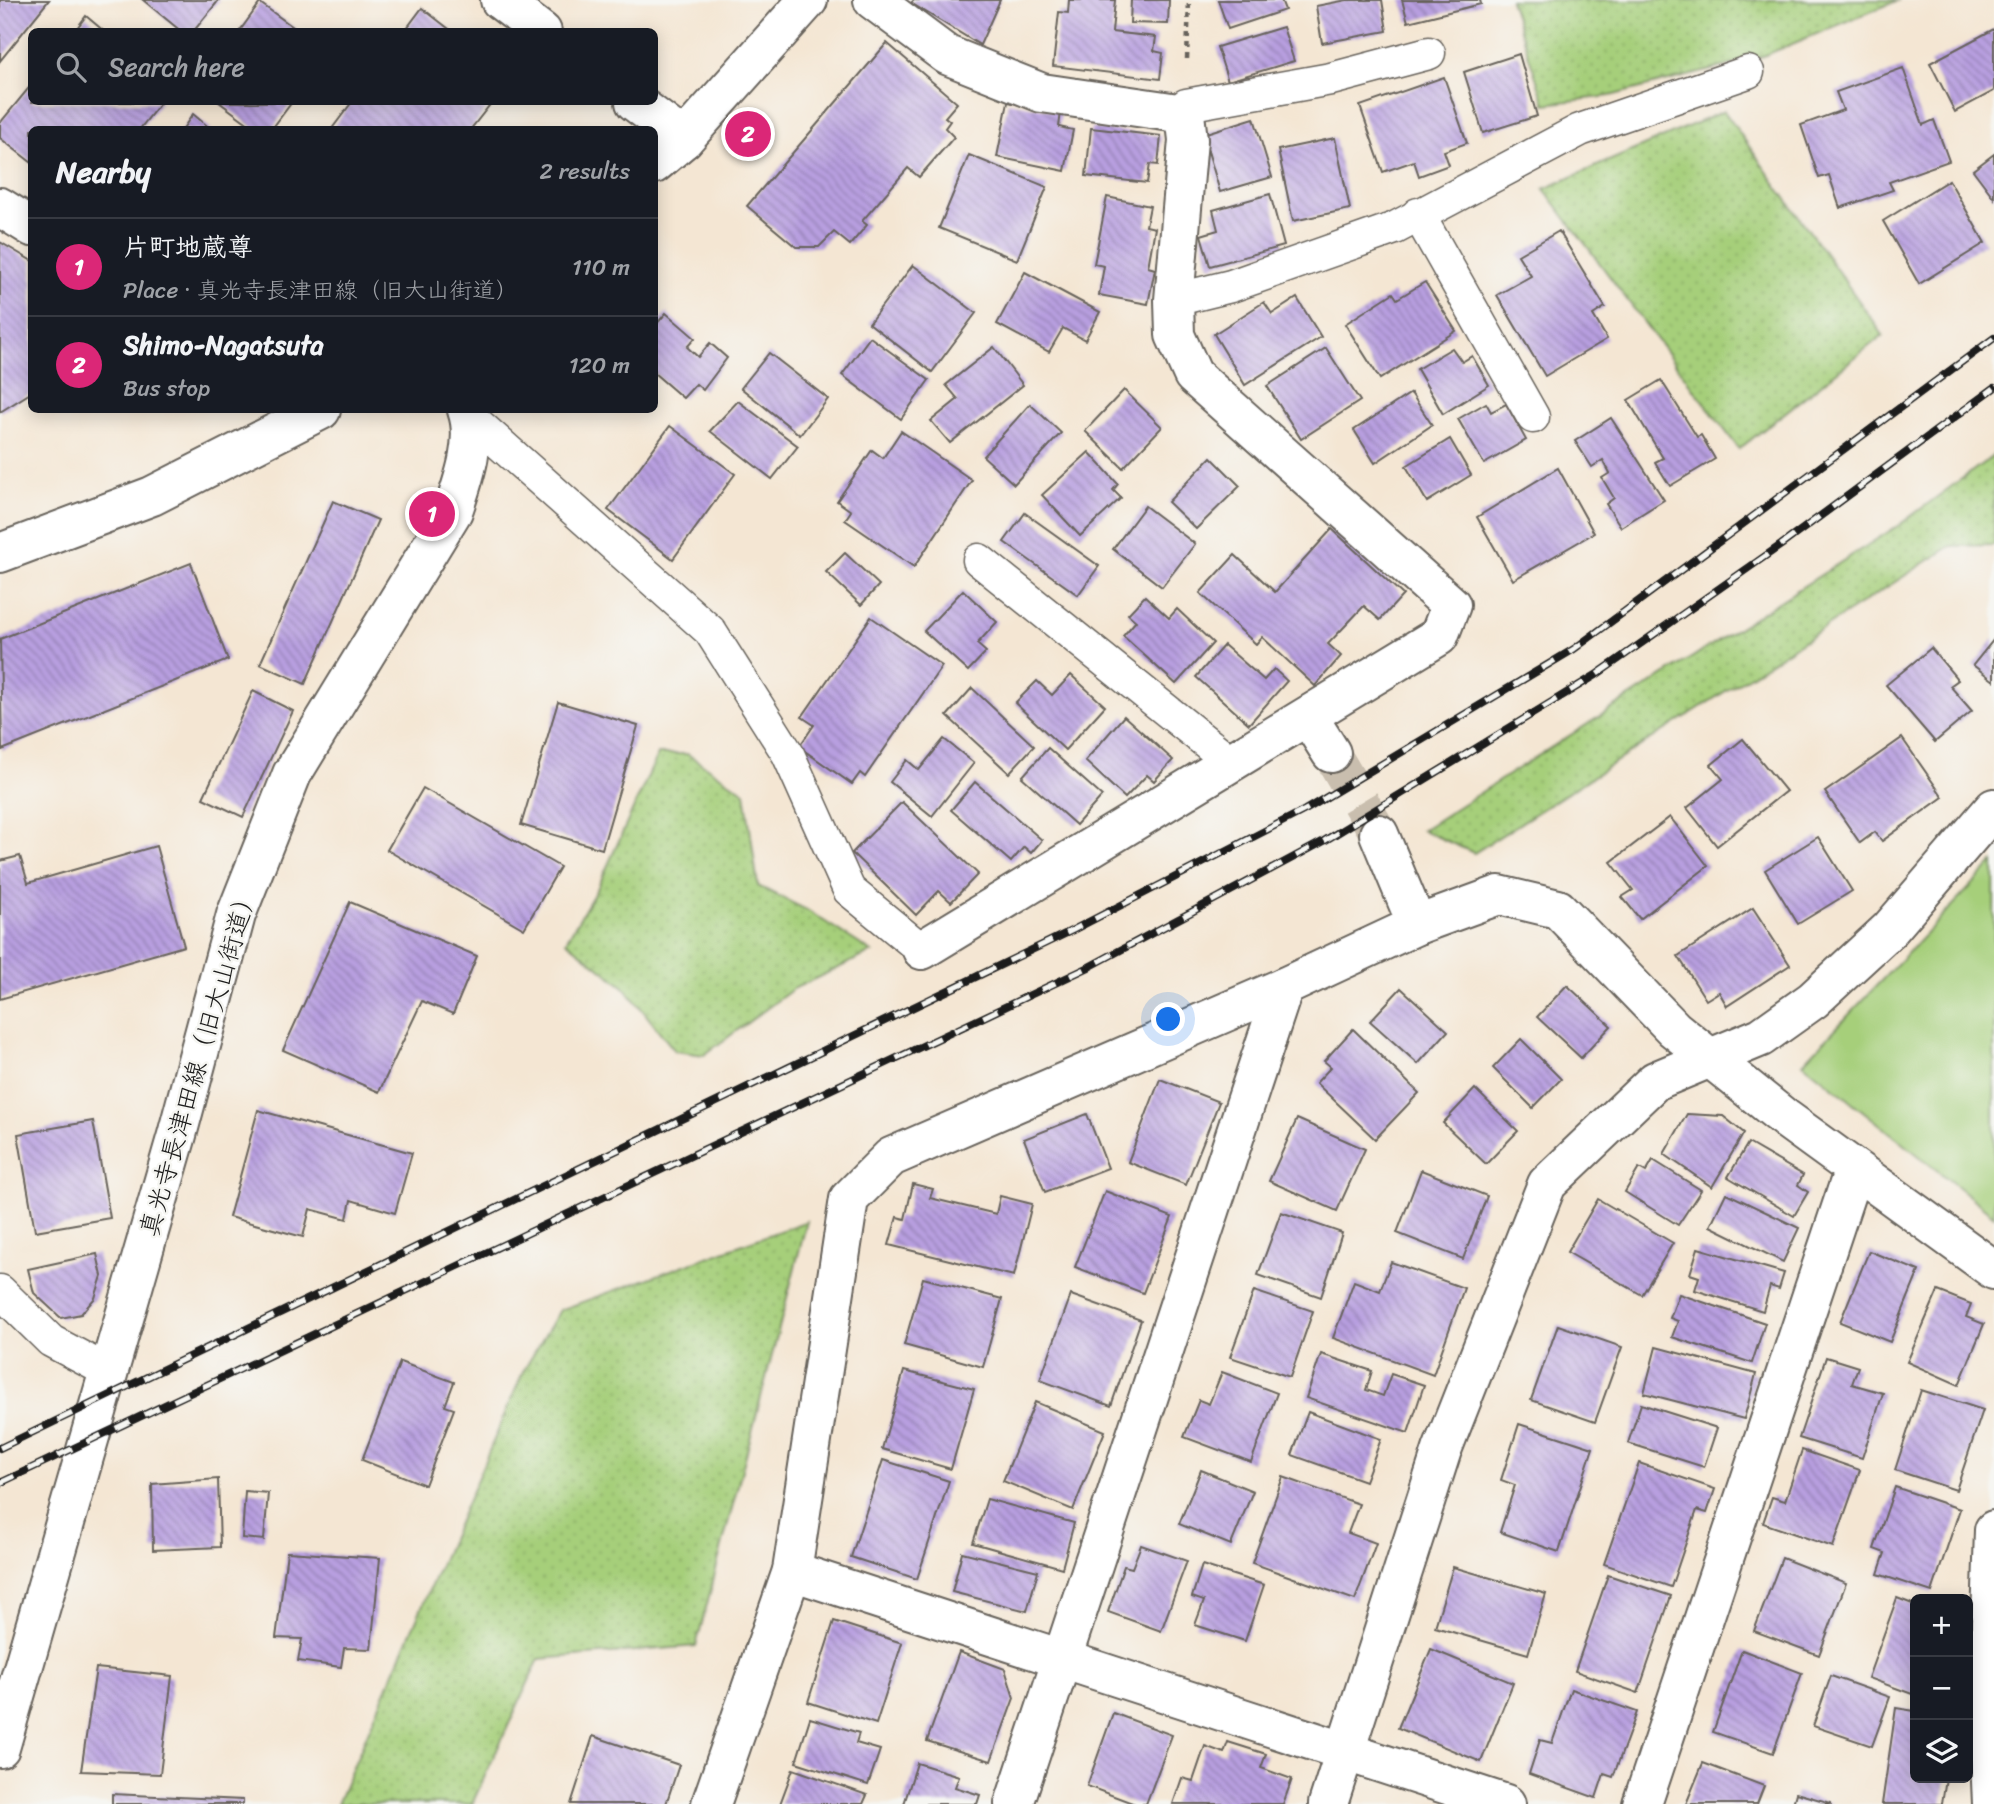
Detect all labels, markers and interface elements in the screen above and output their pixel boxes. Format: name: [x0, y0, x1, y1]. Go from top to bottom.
search box: [28, 28, 658, 105]
text: Search here: [108, 44, 245, 90]
icon: search: [52, 48, 90, 86]
pin: 2: [725, 108, 771, 160]
text: Nearby: [56, 145, 151, 199]
text: 2 results: [539, 151, 630, 192]
text: 片町地蔵尊: [123, 224, 253, 270]
text: 1: [74, 247, 84, 288]
text: 110 m: [572, 247, 630, 288]
text: Place · 真光寺長津田線（旧大山街道）: [123, 270, 519, 311]
text: Shimo-Nagatsuta: [123, 322, 324, 368]
text: 2: [72, 345, 86, 386]
text: 120 m: [569, 345, 630, 386]
text: Bus stop: [123, 368, 210, 409]
pin: 1: [409, 488, 455, 540]
street label: 真光寺長津田線（旧大山街道）: [126, 880, 270, 1242]
your location: [1151, 1002, 1185, 1036]
map controls: [1910, 1594, 1973, 1783]
button: +: [1910, 1594, 1973, 1657]
button: −: [1910, 1657, 1973, 1720]
button: layers: [1910, 1720, 1973, 1783]

